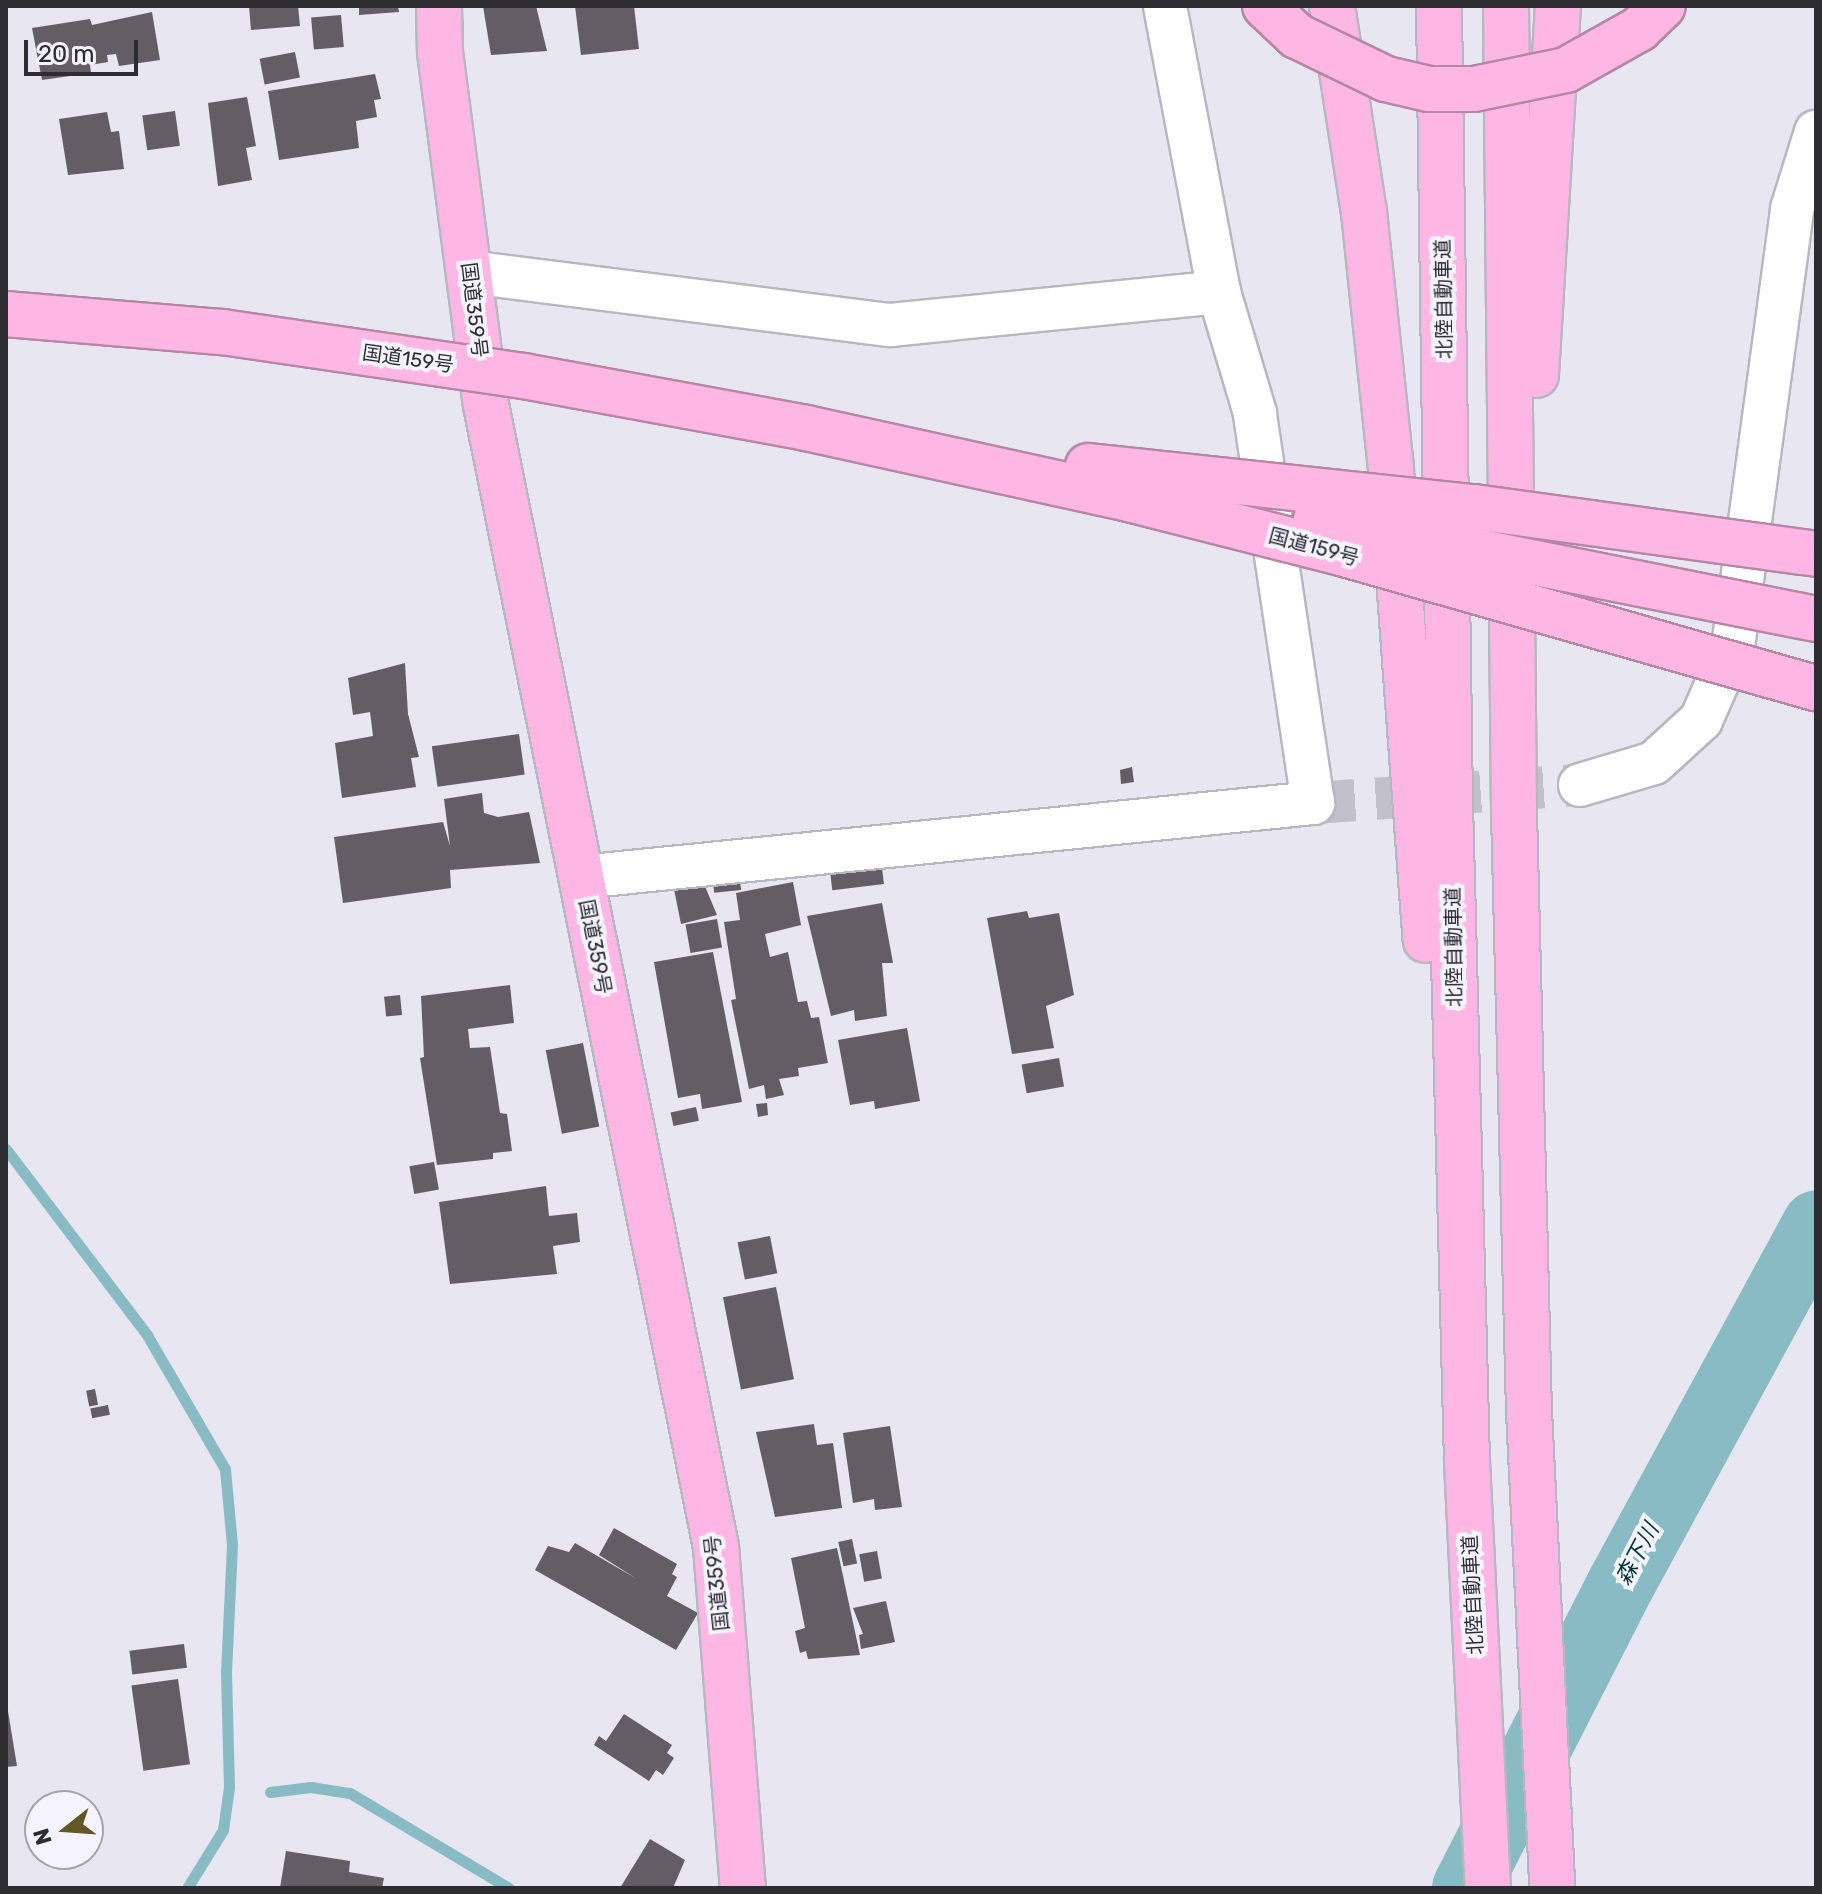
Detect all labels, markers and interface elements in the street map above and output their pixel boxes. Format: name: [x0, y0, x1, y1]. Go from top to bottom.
scale bar: [28, 24, 142, 74]
text: 20 m: [38, 40, 95, 68]
street label: 北陸自動車道: [1431, 239, 1457, 359]
street label: 国道359号: [456, 261, 492, 359]
street label: 国道159号: [361, 341, 455, 377]
street label: 国道159号: [1266, 523, 1362, 571]
street label: 北陸自動車道: [1441, 887, 1467, 1007]
street label: 国道359号: [574, 898, 616, 996]
water label: 森下川: [1610, 1519, 1664, 1589]
street label: 国道359号: [700, 1534, 734, 1632]
street label: 北陸自動車道: [1458, 1534, 1488, 1656]
north arrow: [24, 1790, 104, 1870]
text: N: [27, 1825, 58, 1848]

